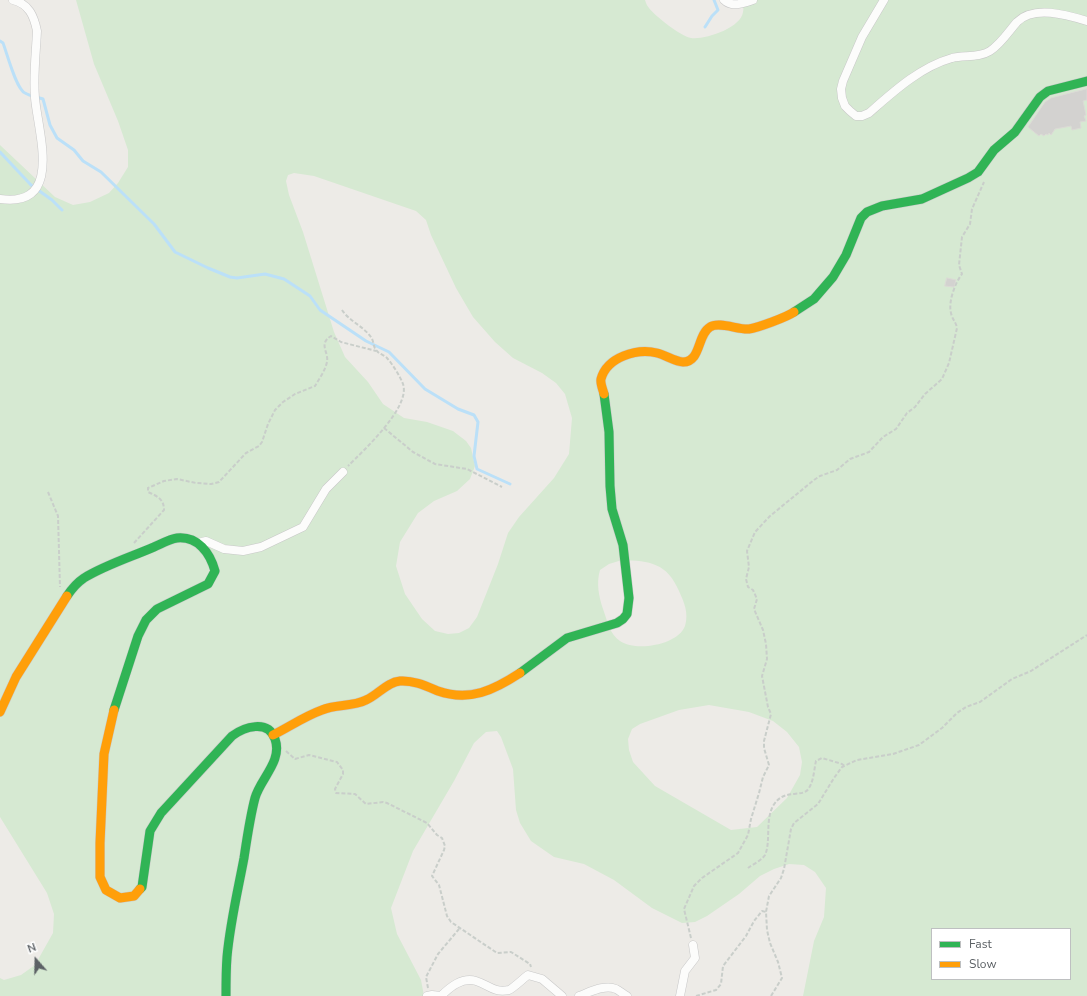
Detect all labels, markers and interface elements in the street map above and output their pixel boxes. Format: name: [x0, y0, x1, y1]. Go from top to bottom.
legend: [931, 928, 1071, 980]
text: Fast: [969, 936, 992, 952]
north arrow: [16, 940, 56, 980]
text: N: [25, 940, 38, 957]
text: Slow: [969, 956, 997, 972]

